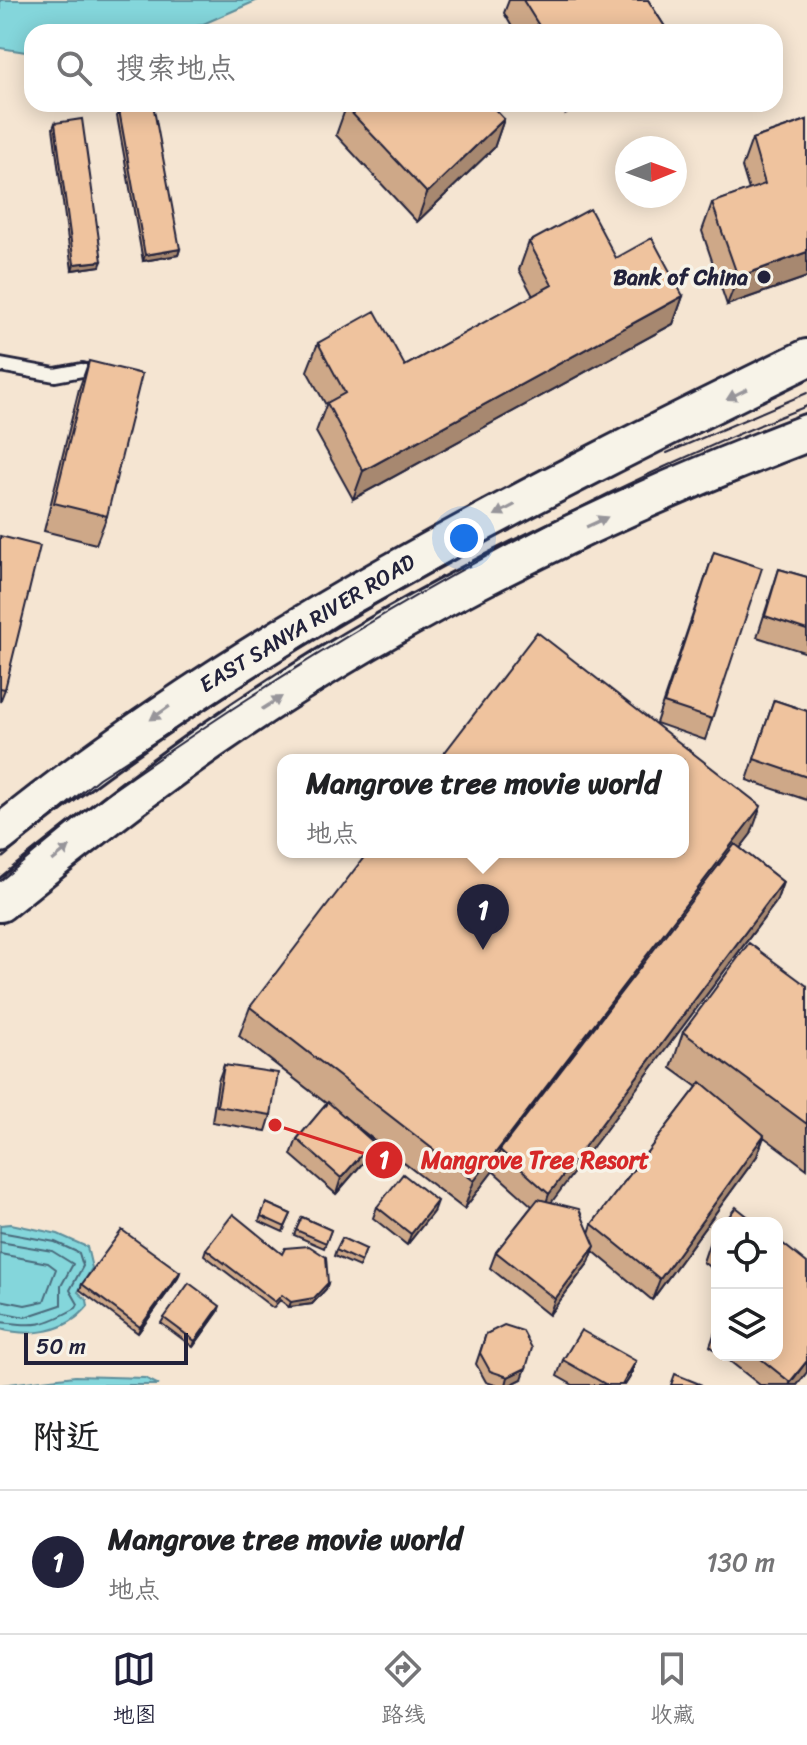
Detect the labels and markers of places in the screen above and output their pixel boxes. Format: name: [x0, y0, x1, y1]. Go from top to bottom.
place label: Bank of China: [613, 258, 748, 297]
marker: Bank of China: [755, 268, 773, 286]
pin: 1: [457, 884, 509, 950]
callout: Mangrove Tree Resort: [364, 1136, 665, 1184]

